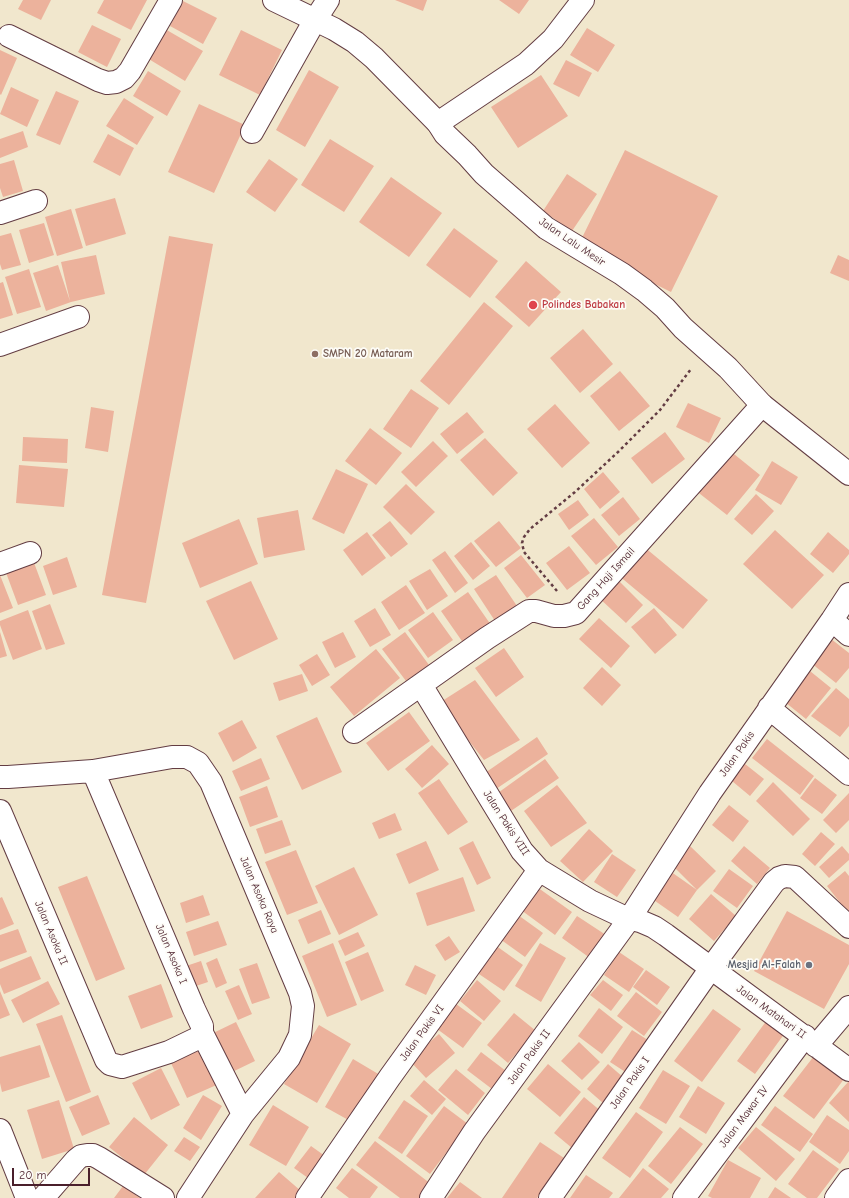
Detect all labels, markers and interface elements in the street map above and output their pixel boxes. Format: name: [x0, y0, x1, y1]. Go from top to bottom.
street label: Jalan Lalu Mesir: [536, 215, 608, 269]
place label: Polindes Babakan: [542, 298, 625, 312]
marker: Polindes Babakan: [527, 299, 539, 311]
place label: SMPN 20 Mataram: [323, 347, 413, 361]
marker: SMPN 20 Mataram: [310, 349, 320, 359]
street label: Gang Haji Ismail: [574, 545, 638, 613]
street label: Jalan Pakis: [717, 729, 757, 779]
street label: Jalan Pakis VIII: [480, 788, 532, 858]
street label: Jalan Asoka Raya: [237, 855, 281, 935]
street label: Jalan Asoka II: [32, 899, 70, 967]
street label: Jalan Asoka I: [152, 922, 190, 986]
place label: Mesjid Al-Falah: [728, 958, 801, 972]
marker: Mesjid Al-Falah: [804, 960, 814, 970]
street label: Jalan Matahari II: [734, 982, 808, 1042]
street label: Jalan Pakis VI: [397, 1002, 447, 1064]
street label: Jalan Pakis II: [505, 1027, 553, 1087]
street label: Jalan Pakis I: [607, 1055, 653, 1111]
street label: Jalan Mawar IV: [717, 1084, 771, 1150]
scale bar: [14, 1160, 92, 1186]
text: 20 m: [19, 1168, 47, 1182]

